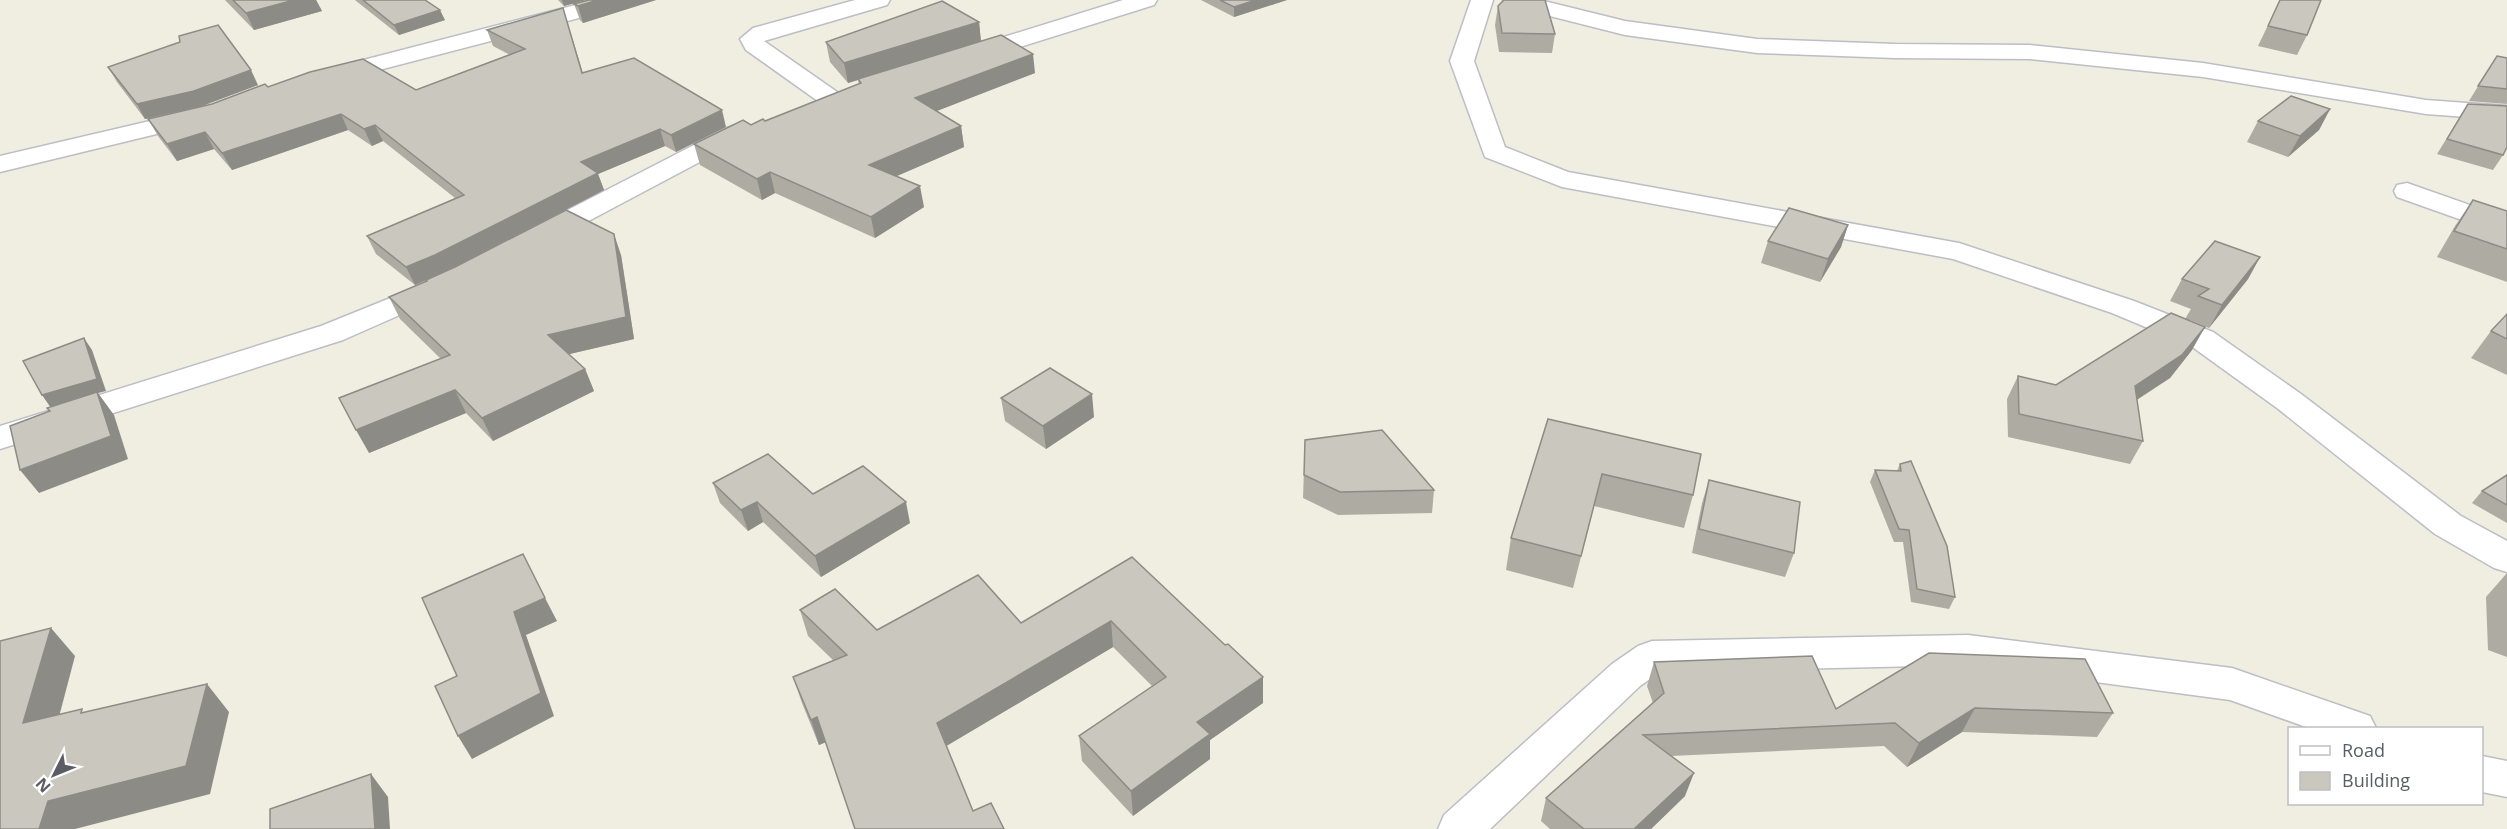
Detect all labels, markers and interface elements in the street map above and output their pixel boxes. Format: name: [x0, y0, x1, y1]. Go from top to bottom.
legend: [2288, 727, 2483, 805]
text: Road: [2342, 738, 2385, 762]
north arrow: [24, 745, 84, 805]
text: Building: [2342, 768, 2410, 792]
text: N: [31, 773, 56, 797]

